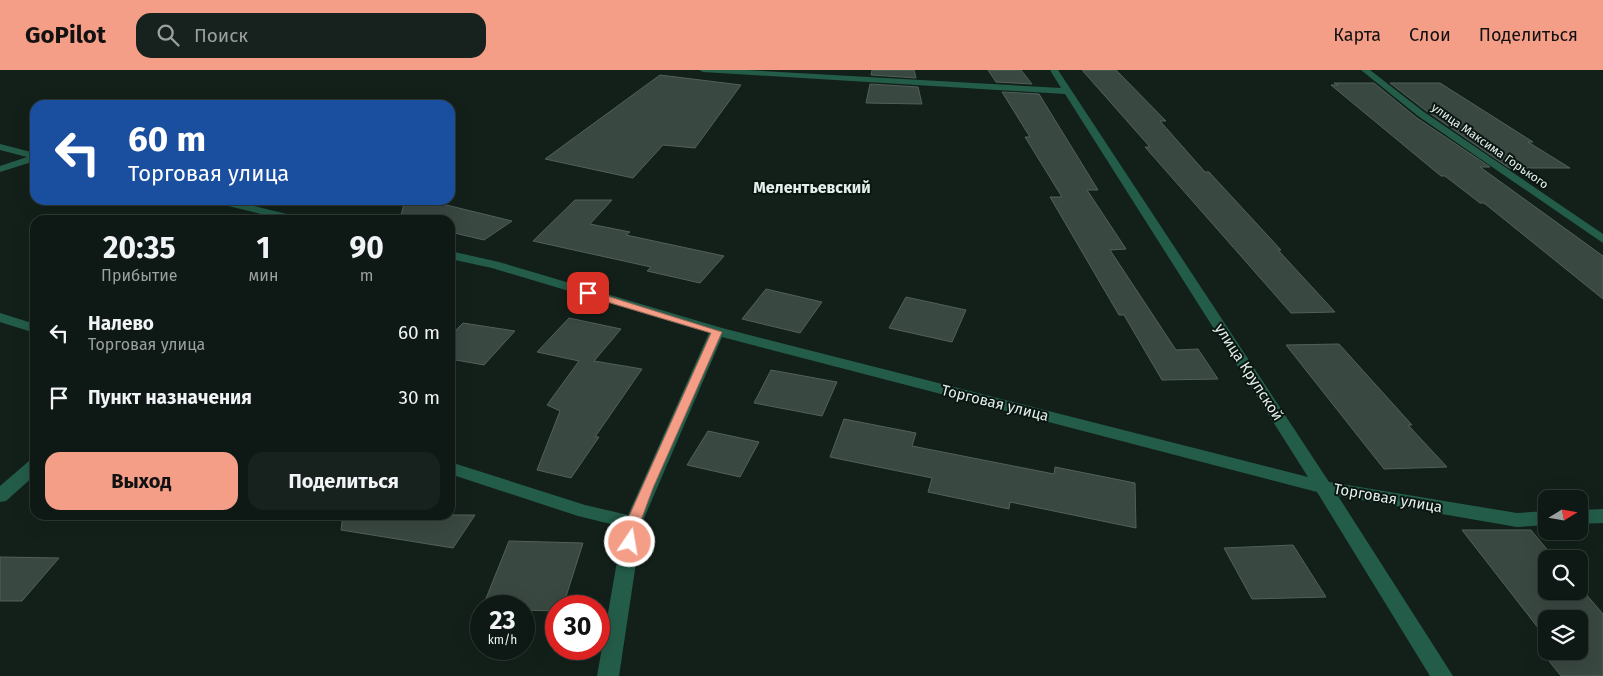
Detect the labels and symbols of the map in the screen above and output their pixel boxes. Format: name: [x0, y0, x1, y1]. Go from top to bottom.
street label: улица Максима Горького: [1429, 100, 1551, 192]
district label: Мелентьевский: [753, 178, 871, 197]
pin: [567, 272, 609, 314]
street label: улица Крупской: [1211, 320, 1287, 424]
street label: Торговая улица: [939, 381, 1051, 425]
street label: Торговая улица: [1332, 480, 1444, 516]
north arrow: [1538, 490, 1588, 540]
position arrow: [603, 515, 655, 567]
speed limit sign: 30: [545, 595, 610, 660]

